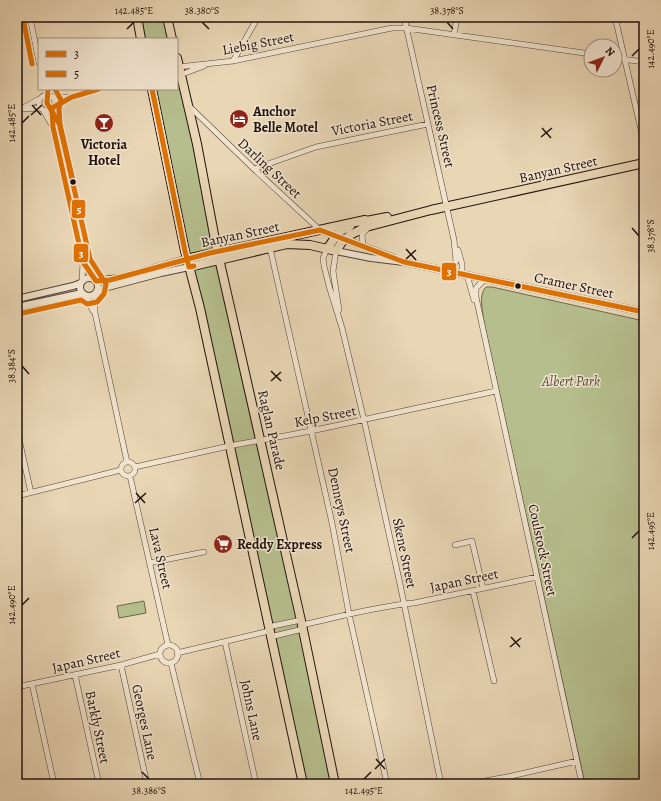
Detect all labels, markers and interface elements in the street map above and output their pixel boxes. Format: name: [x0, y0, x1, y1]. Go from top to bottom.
text: 142.485°E: [115, 4, 153, 17]
text: 38.380°S: [185, 4, 219, 17]
text: 38.378°S: [430, 4, 464, 17]
street label: Liebig Street: [221, 27, 296, 60]
text: 142.490°E: [644, 29, 657, 69]
legend: [38, 38, 178, 90]
north arrow: [583, 38, 623, 78]
text: N: [602, 44, 618, 60]
text: 3: [74, 46, 79, 62]
text: 5: [74, 66, 79, 82]
street label: Princess Street: [422, 83, 459, 170]
place label: Anchor Belle Motel: [252, 102, 318, 137]
text: 142.485°E: [5, 104, 18, 142]
street label: Victoria Street: [329, 106, 415, 141]
hotel icon: Anchor Belle Motel: [228, 108, 250, 130]
bar icon: Victoria Hotel: [93, 112, 115, 134]
street label: Darling Street: [234, 134, 306, 203]
place label: Victoria Hotel: [80, 135, 128, 170]
street label: Banyan Street: [517, 151, 599, 188]
unlabelled marker: [68, 177, 78, 187]
line badge: 5: [71, 199, 86, 219]
text: 5: [77, 202, 82, 217]
street label: Banyan Street: [199, 217, 281, 252]
text: 38.378°S: [644, 219, 657, 253]
line badge: 3: [73, 243, 89, 263]
text: 3: [79, 246, 84, 261]
line badge: 3: [441, 262, 457, 281]
text: 3: [447, 264, 452, 279]
street label: Cramer Street: [532, 268, 616, 303]
unlabelled marker: [513, 281, 523, 291]
text: 38.384°S: [5, 349, 18, 383]
park label: Albert Park: [541, 372, 600, 391]
street label: Raglan Parade: [253, 388, 290, 472]
street label: Kelp Street: [293, 401, 358, 432]
street label: Denneys Street: [323, 466, 360, 555]
street label: Coulstock Street: [523, 502, 562, 598]
text: 142.495°E: [644, 512, 657, 550]
street label: Skene Street: [388, 516, 421, 590]
street label: Lava Street: [144, 525, 177, 591]
supermarket icon: Reddy Express: [212, 533, 234, 555]
place label: Reddy Express: [237, 535, 323, 554]
street label: Japan Street: [428, 564, 500, 597]
text: 142.490°E: [5, 585, 18, 625]
street label: Japan Street: [50, 643, 122, 678]
street label: Johns Lane: [236, 678, 267, 742]
street label: Georges Lane: [127, 683, 162, 762]
street label: Barkly Street: [81, 689, 115, 766]
text: 38.386°S: [132, 784, 166, 797]
text: 142.495°E: [345, 784, 383, 797]

